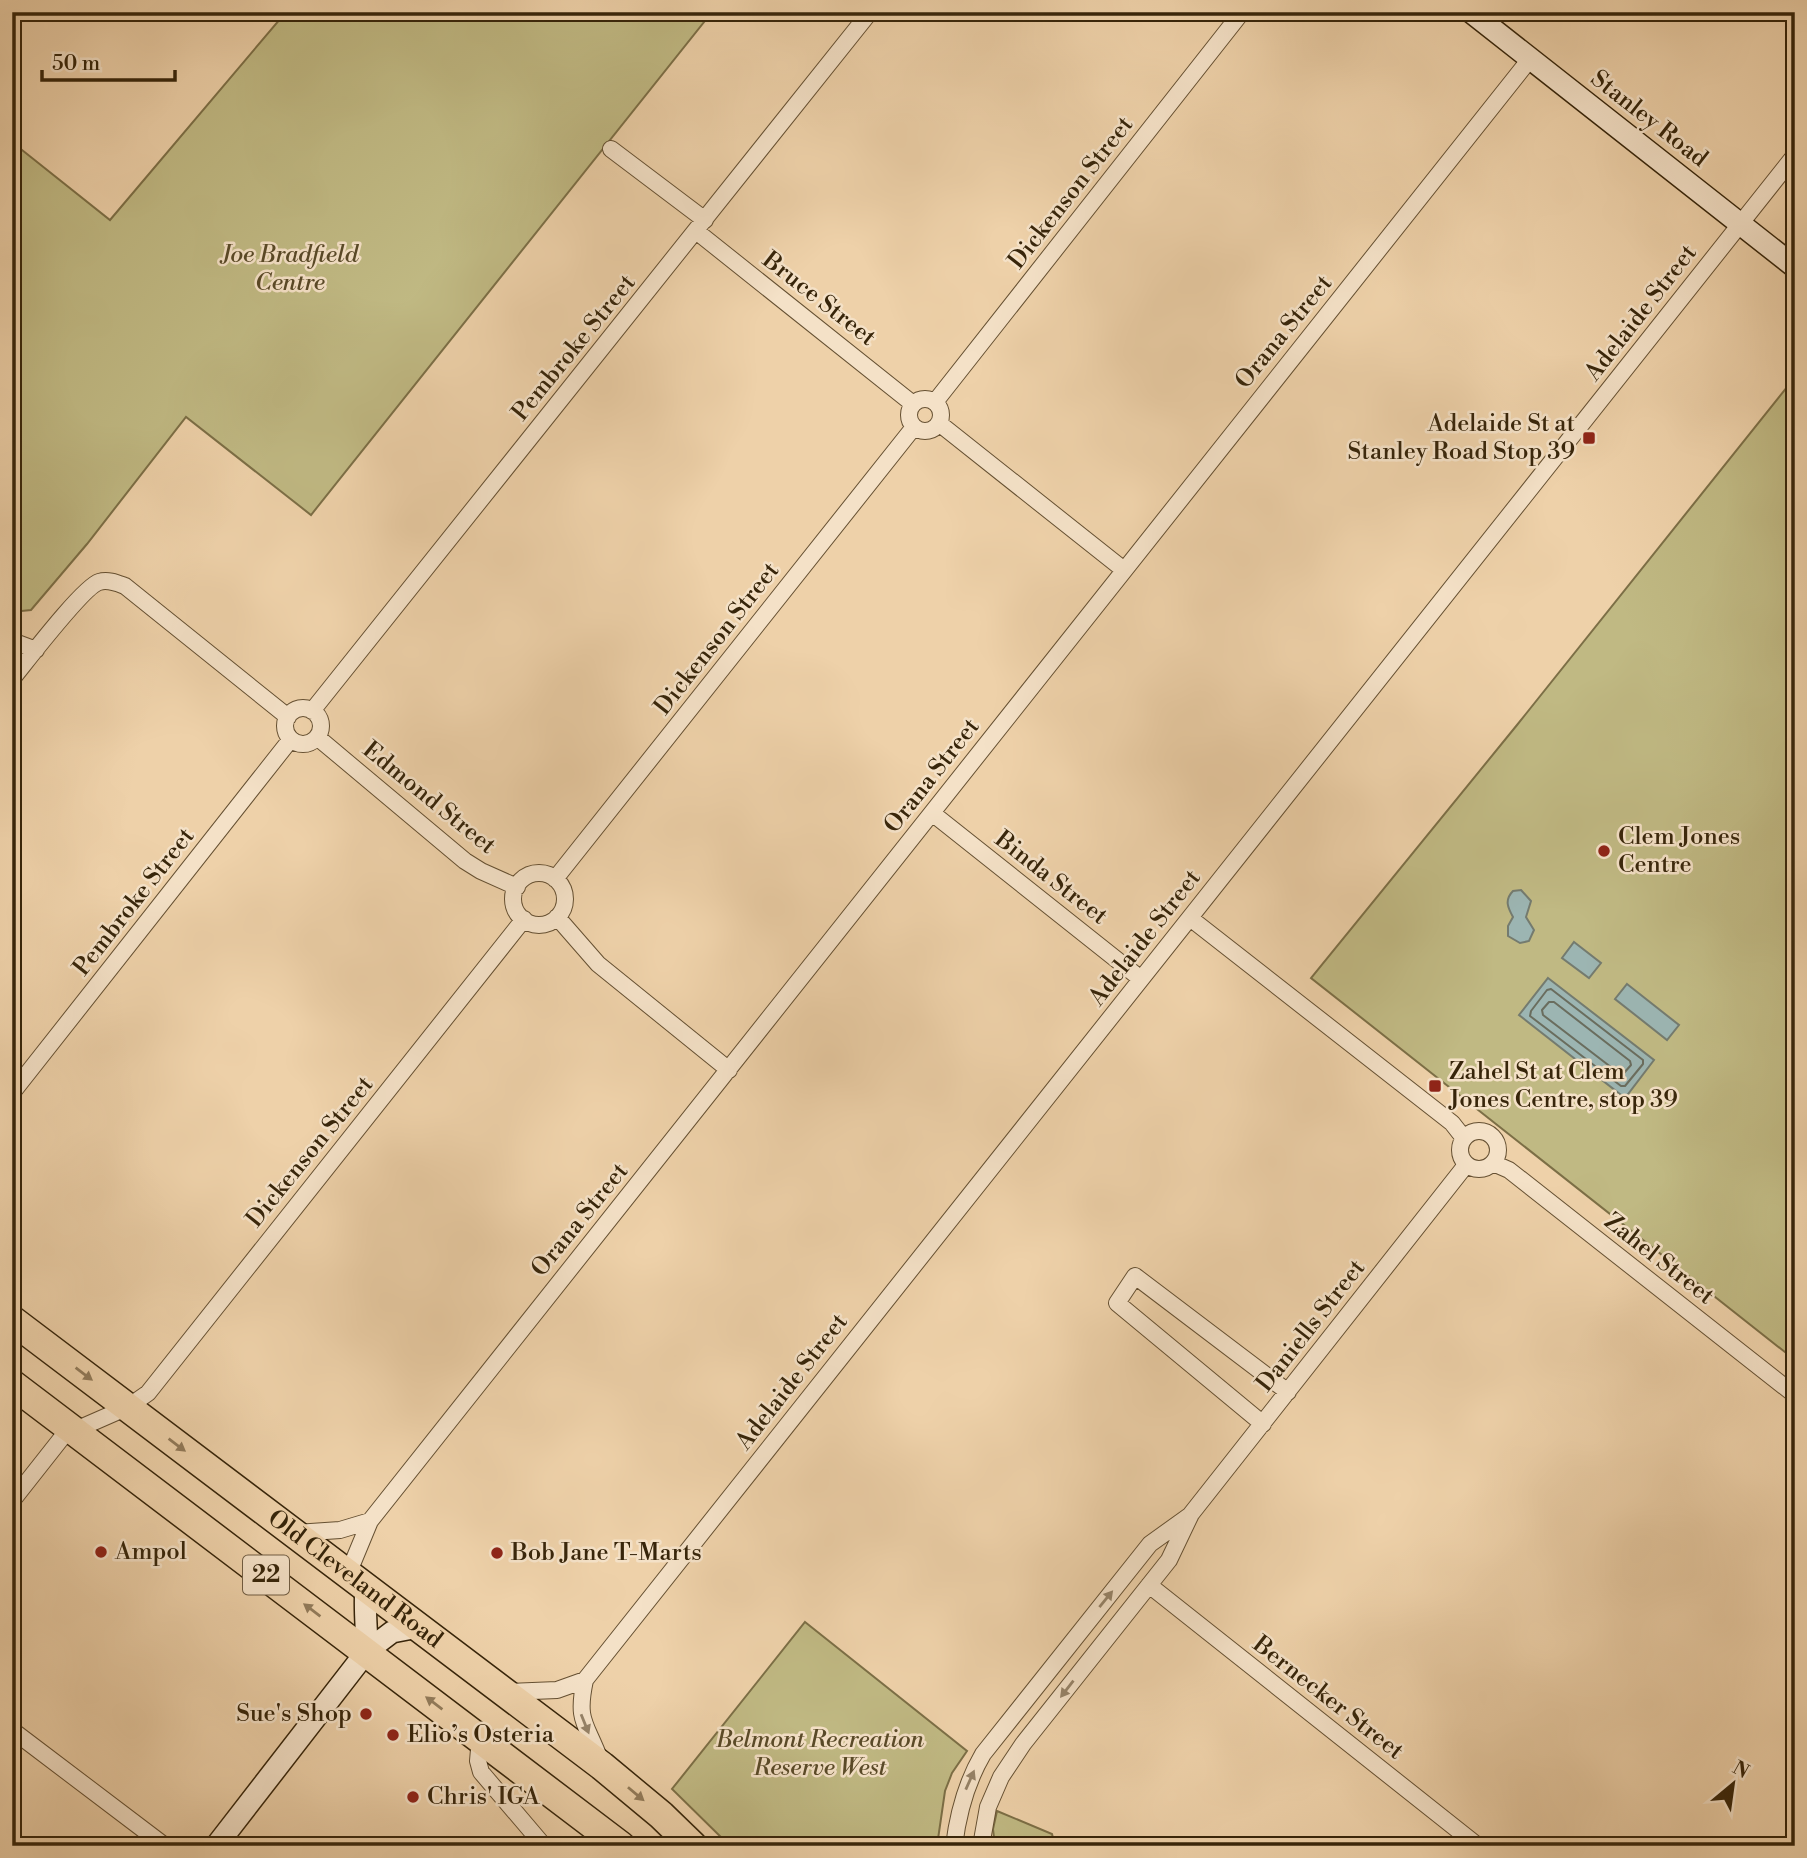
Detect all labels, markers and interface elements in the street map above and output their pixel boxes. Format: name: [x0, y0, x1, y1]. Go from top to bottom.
scale bar: [42, 38, 175, 82]
text: 50 m: [52, 51, 100, 77]
street label: Stanley Road: [1584, 64, 1714, 174]
street label: Dickenson Street: [1002, 110, 1140, 275]
street label: Adelaide Street: [1578, 238, 1704, 388]
park label: Joe Bradfield Centre: [219, 240, 360, 298]
street label: Bruce Street: [755, 245, 882, 353]
street label: Pembroke Street: [506, 268, 643, 427]
street label: Orana Street: [1229, 269, 1339, 395]
place label: Adelaide St at Stanley Road Stop 39: [1347, 409, 1575, 467]
marker: Adelaide St at Stanley Road Stop 39: [1581, 430, 1597, 446]
street label: Dickenson Street: [648, 556, 786, 721]
street label: Orana Street: [878, 712, 987, 840]
street label: Edmond Street: [356, 735, 502, 861]
street label: Pembroke Street: [67, 822, 201, 982]
place label: Clem Jones Centre: [1618, 822, 1740, 880]
street label: Binda Street: [988, 824, 1114, 932]
marker: Clem Jones Centre: [1596, 843, 1612, 859]
street label: Adelaide Street: [1082, 863, 1208, 1013]
place label: Zahel St at Clem Jones Centre, stop 39: [1448, 1057, 1678, 1115]
street label: Dickenson Street: [240, 1070, 380, 1234]
marker: Zahel St at Clem Jones Centre, stop 39: [1427, 1078, 1443, 1094]
street label: Orana Street: [525, 1157, 635, 1283]
street label: Zahel Street: [1598, 1207, 1720, 1312]
street label: Daniells Street: [1250, 1253, 1372, 1398]
street label: Adelaide Street: [729, 1307, 855, 1457]
one-way arrow: [75, 1366, 93, 1380]
one-way arrow: [168, 1437, 186, 1451]
street label: Old Cleveland Road: [262, 1504, 449, 1655]
place label: Ampol: [114, 1537, 187, 1567]
place label: Bob Jane T-Marts: [510, 1538, 702, 1568]
marker: Ampol: [93, 1544, 109, 1560]
marker: Bob Jane T-Marts: [489, 1545, 505, 1561]
road number: 22: [243, 1556, 289, 1594]
one-way arrow: [1099, 1590, 1114, 1608]
one-way arrow: [303, 1604, 321, 1618]
street label: Bernecker Street: [1246, 1629, 1410, 1767]
one-way arrow: [1059, 1680, 1074, 1698]
one-way arrow: [426, 1696, 444, 1711]
place label: Sue's Shop: [236, 1699, 352, 1729]
marker: Sue's Shop: [358, 1706, 374, 1722]
one-way arrow: [580, 1713, 591, 1734]
place label: Elio’s Osteria: [407, 1720, 555, 1750]
park label: Belmont Recreation Reserve West: [715, 1725, 925, 1783]
marker: Elio’s Osteria: [385, 1727, 401, 1743]
north arrow: [1699, 1750, 1769, 1820]
text: N: [1728, 1756, 1753, 1784]
one-way arrow: [964, 1770, 976, 1790]
place label: Chris' IGA: [427, 1782, 540, 1812]
one-way arrow: [628, 1786, 645, 1801]
marker: Chris' IGA: [405, 1789, 421, 1805]

